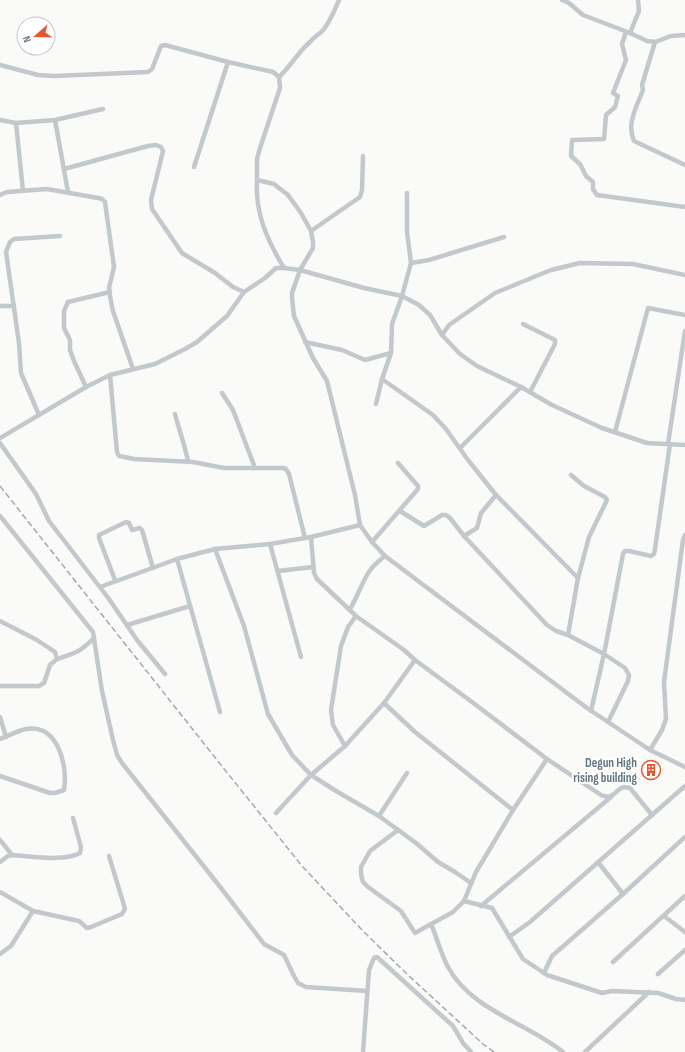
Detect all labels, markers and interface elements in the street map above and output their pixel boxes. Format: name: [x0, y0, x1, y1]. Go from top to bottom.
north arrow: [16, 16, 56, 56]
text: N: [20, 34, 34, 44]
place label: Degun High rising building: [573, 755, 638, 786]
building icon: Degun High rising building: [640, 759, 662, 781]

